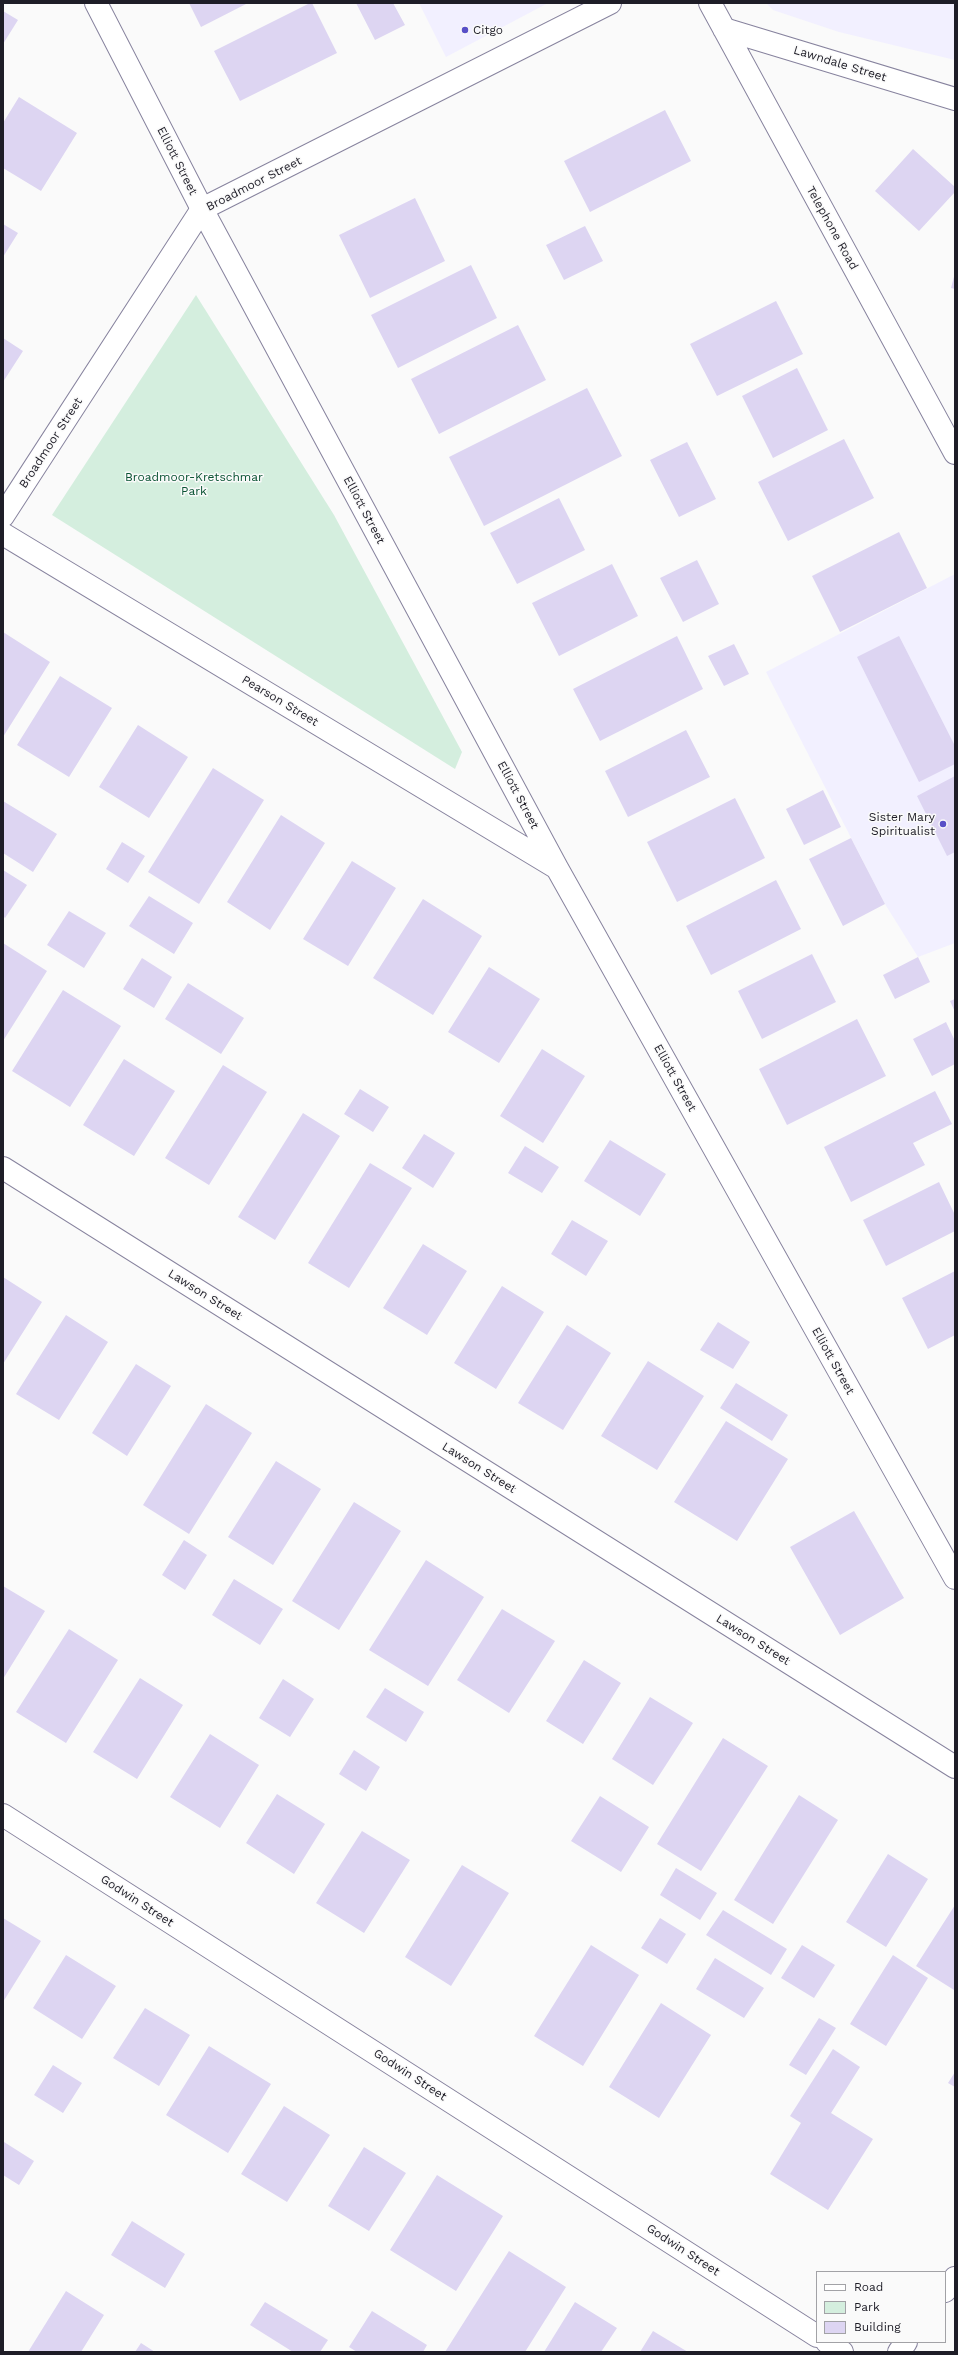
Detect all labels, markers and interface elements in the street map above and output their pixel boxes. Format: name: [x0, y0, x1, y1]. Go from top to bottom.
place label: Citgo: [473, 23, 503, 37]
marker: Citgo: [460, 25, 470, 35]
street label: Lawndale Street: [792, 43, 888, 85]
street label: Elliott Street: [154, 124, 200, 198]
street label: Broadmoor Street: [204, 154, 304, 214]
street label: Telephone Road: [803, 184, 861, 272]
street label: Broadmoor Street: [16, 395, 86, 491]
park label: Broadmoor-Kretschmar Park: [125, 470, 263, 498]
street label: Elliott Street: [340, 474, 388, 546]
street label: Pearson Street: [239, 672, 321, 730]
street label: Elliott Street: [494, 759, 542, 831]
place label: Sister Mary Spiritualist: [869, 810, 935, 838]
marker: Sister Mary Spiritualist: [938, 819, 948, 829]
street label: Elliott Street: [651, 1042, 699, 1114]
street label: Lawson Street: [165, 1266, 245, 1324]
street label: Elliott Street: [809, 1325, 857, 1397]
street label: Lawson Street: [439, 1439, 519, 1497]
street label: Lawson Street: [713, 1611, 793, 1669]
street label: Godwin Street: [98, 1872, 176, 1930]
street label: Godwin Street: [371, 2046, 449, 2104]
street label: Godwin Street: [644, 2221, 722, 2279]
legend: [816, 2271, 946, 2343]
text: Road: [854, 2280, 883, 2294]
text: Park: [854, 2300, 880, 2314]
text: Building: [854, 2320, 901, 2334]

